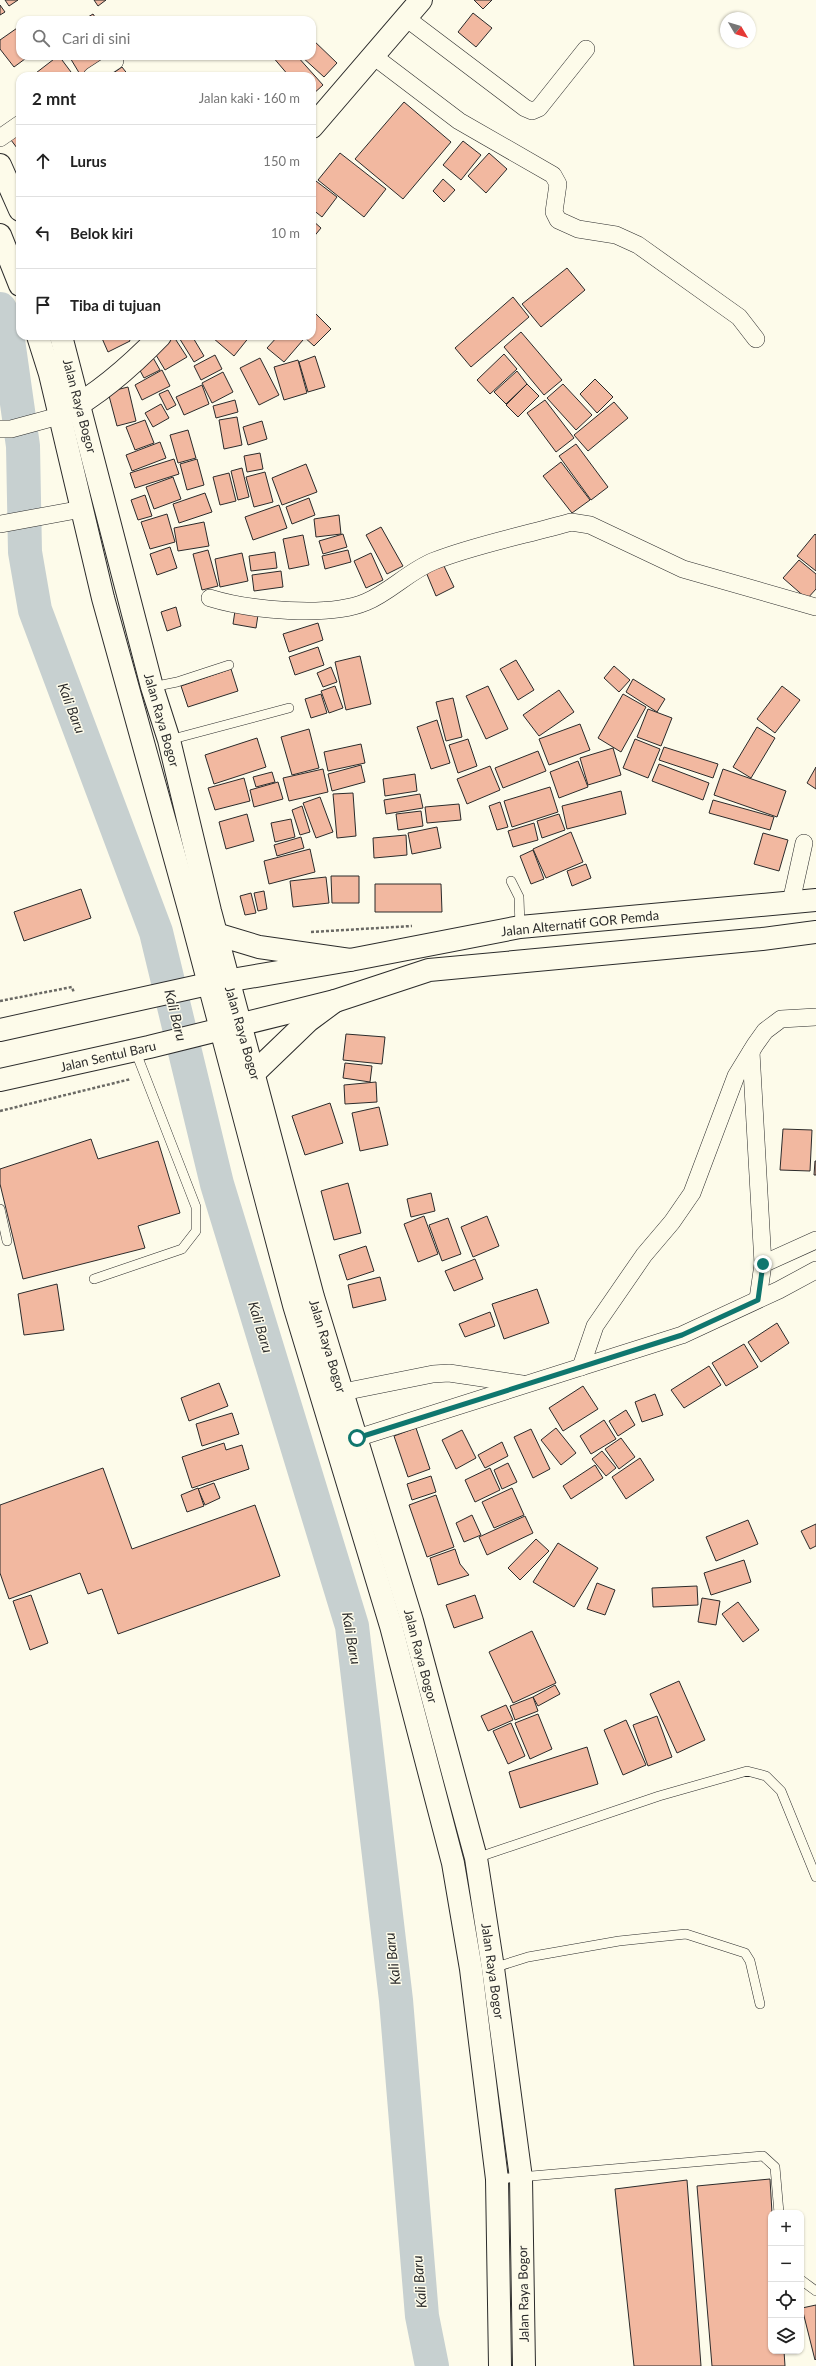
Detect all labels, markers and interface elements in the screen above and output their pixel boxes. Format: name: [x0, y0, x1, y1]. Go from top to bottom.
north arrow: [720, 12, 756, 48]
search box: [16, 16, 316, 60]
icon: search: [30, 27, 52, 49]
text: Cari di sini: [62, 29, 130, 47]
text: 2 mnt: [32, 88, 76, 109]
text: Jalan kaki · 160 m: [199, 90, 300, 106]
icon: ahead: [32, 150, 54, 172]
text: Lurus: [70, 152, 107, 170]
text: 150 m: [263, 153, 300, 169]
icon: left: [32, 222, 54, 244]
text: Belok kiri: [70, 224, 133, 242]
text: 10 m: [271, 225, 300, 241]
icon: arrive: [32, 294, 54, 316]
text: Tiba di tujuan: [70, 296, 161, 314]
street label: Jalan Raya Bogor: [60, 357, 100, 455]
street label: Jalan Raya Bogor: [141, 671, 183, 769]
water label: Kali Baru: [55, 680, 89, 736]
street label: Jalan Alternatif GOR Pemda: [500, 907, 660, 939]
street label: Jalan Raya Bogor: [222, 984, 264, 1082]
water label: Kali Baru: [161, 987, 191, 1043]
street label: Jalan Sentul Baru: [59, 1037, 157, 1075]
route end: [754, 1255, 772, 1273]
street label: Jalan Raya Bogor: [306, 1297, 350, 1395]
water label: Kali Baru: [245, 1299, 277, 1355]
route start: [348, 1429, 366, 1447]
street label: Jalan Raya Bogor: [401, 1607, 441, 1705]
water label: Kali Baru: [339, 1611, 365, 1665]
street label: Jalan Raya Bogor: [478, 1922, 508, 2020]
water label: Kali Baru: [380, 1932, 404, 1986]
map controls: [768, 2210, 804, 2354]
button: +: [768, 2210, 804, 2246]
street label: Jalan Raya Bogor: [514, 2245, 532, 2343]
button: −: [768, 2246, 804, 2282]
water label: Kali Baru: [408, 2255, 430, 2309]
button: locate: [768, 2282, 804, 2318]
button: layers: [768, 2318, 804, 2354]

